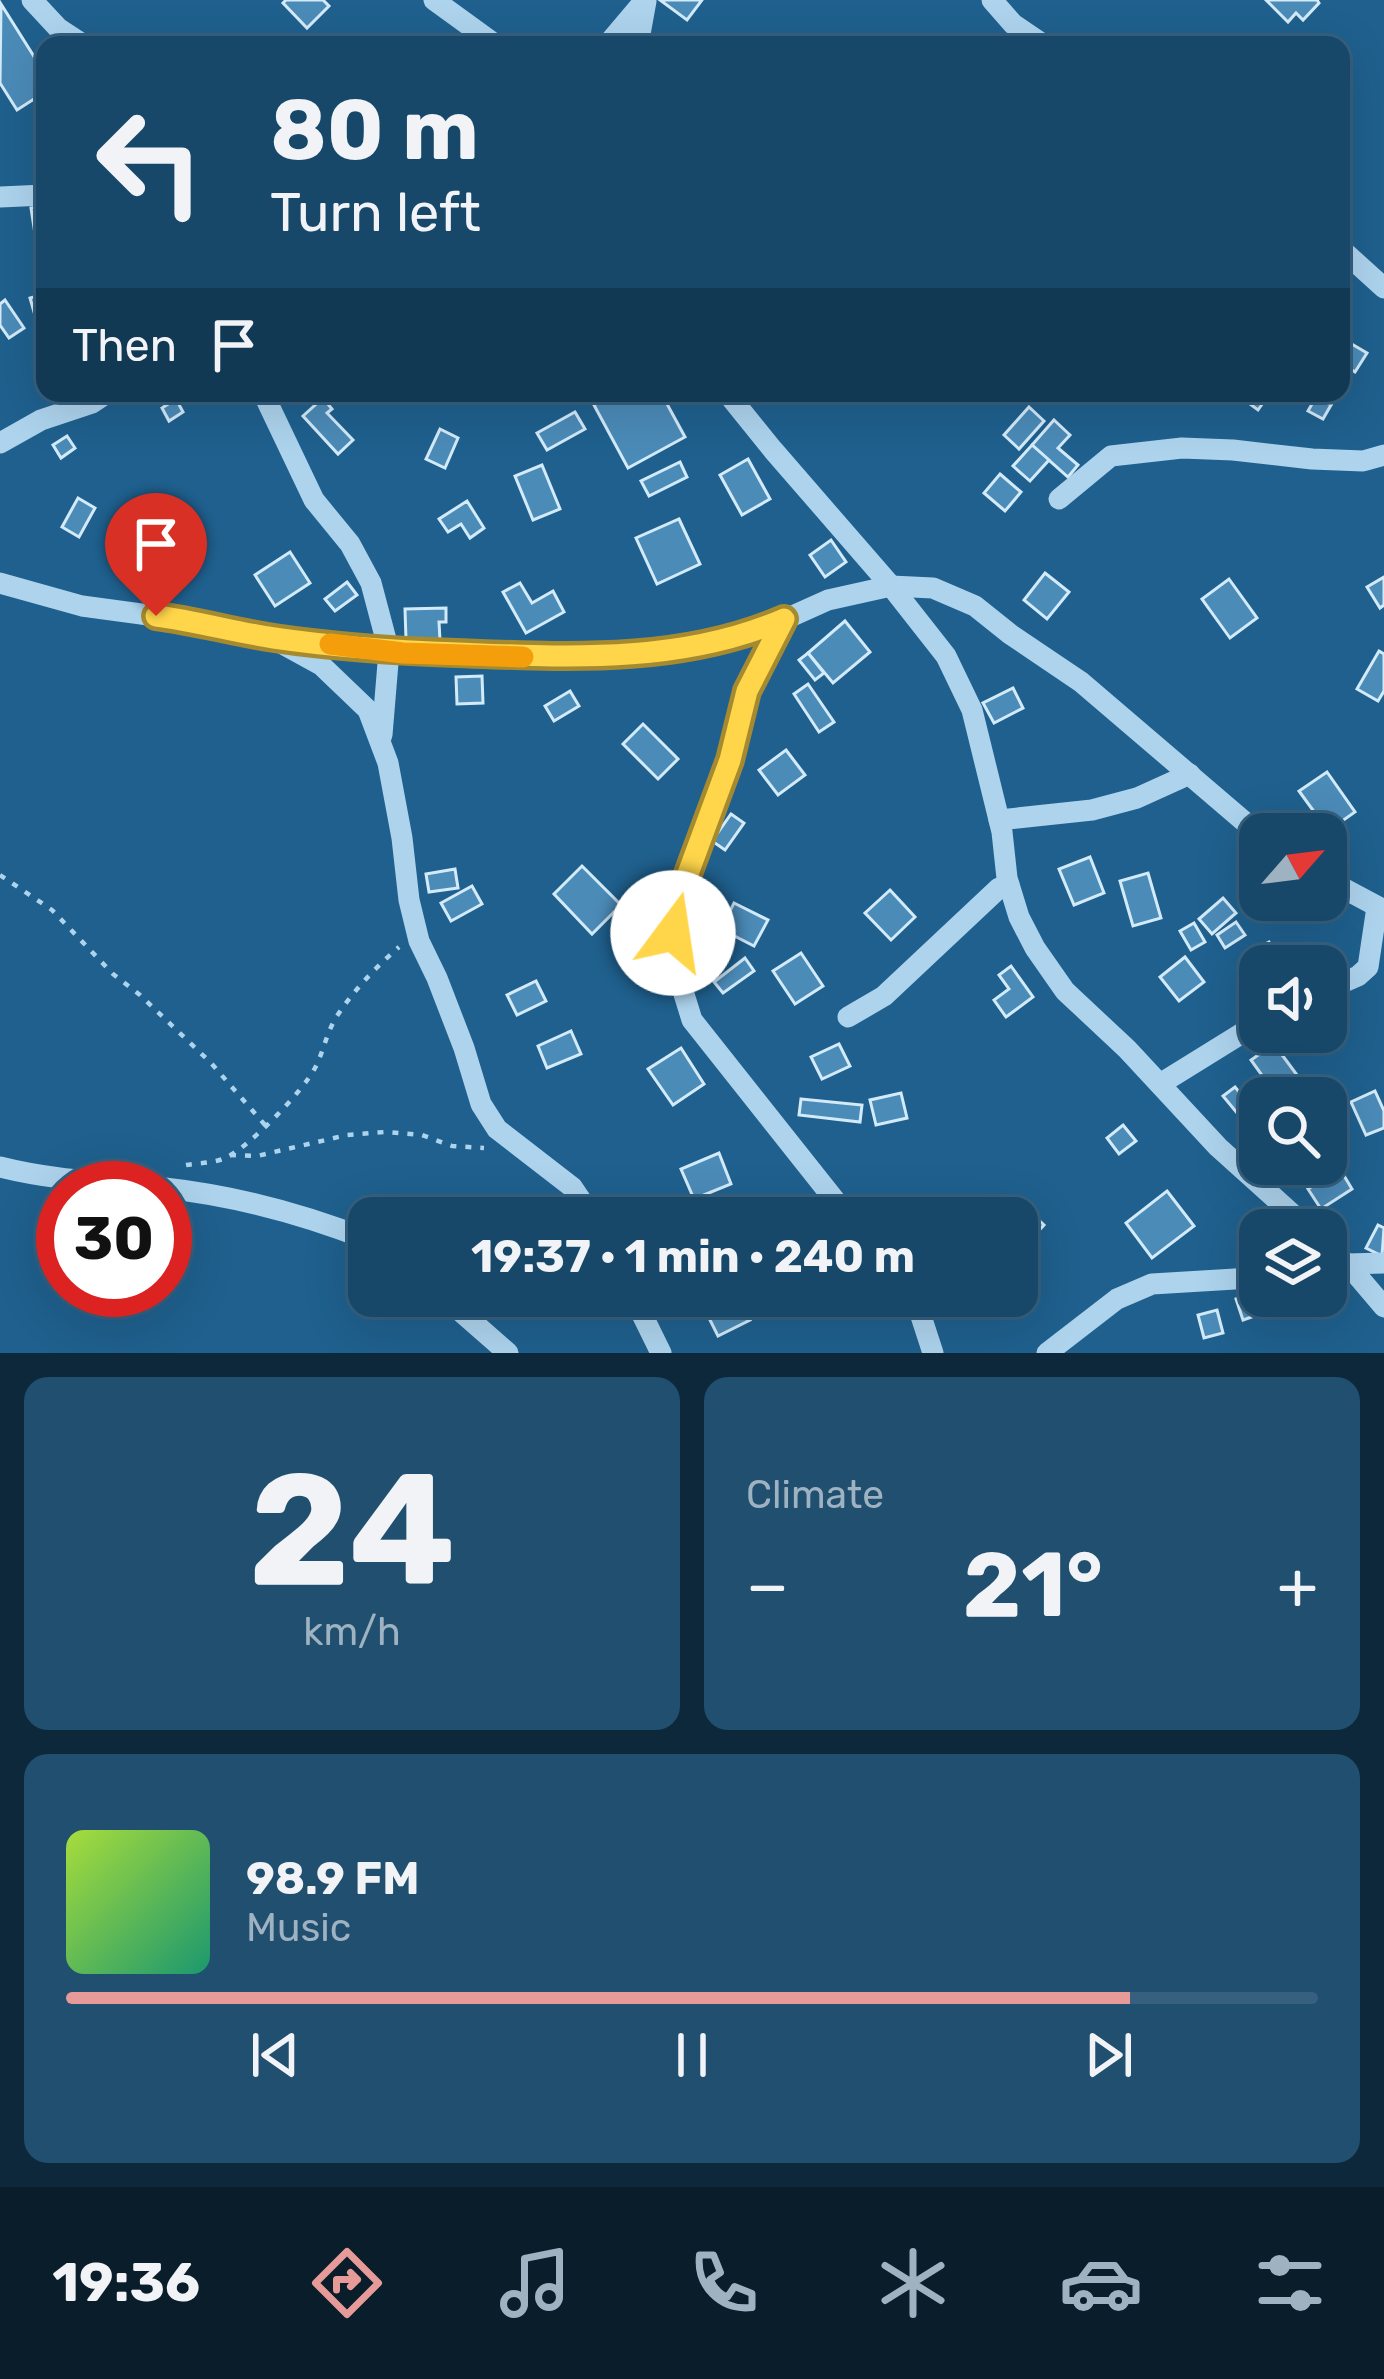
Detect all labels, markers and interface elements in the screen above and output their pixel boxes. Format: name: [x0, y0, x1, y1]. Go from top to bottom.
text: 80 m: [270, 80, 479, 180]
icon: left: [72, 84, 228, 240]
text: Turn left: [270, 181, 481, 245]
icon: arrive: [201, 312, 267, 378]
text: Then: [72, 319, 177, 372]
pin: [105, 493, 207, 616]
icon: arrive: [123, 511, 189, 577]
north arrow: [1239, 813, 1347, 921]
map controls: [1239, 813, 1347, 1317]
position arrow: [610, 870, 736, 996]
button: sound: [1239, 945, 1347, 1053]
button: search: [1239, 1077, 1347, 1185]
speed limit sign: 30: [36, 1161, 192, 1317]
button: layers: [1239, 1209, 1347, 1317]
text: 19:37 · 1 min · 240 m: [471, 1230, 915, 1283]
text: 24: [248, 1438, 456, 1623]
text: Climate: [746, 1472, 884, 1518]
text: 21°: [963, 1532, 1103, 1639]
text: −: [746, 1546, 789, 1625]
text: +: [1277, 1546, 1318, 1625]
text: km/h: [303, 1609, 401, 1655]
text: 98.9 FM: [246, 1852, 420, 1905]
text: Music: [246, 1905, 351, 1951]
icon: previous: [242, 2022, 308, 2088]
icon: pause: [659, 2022, 725, 2088]
icon: next: [1076, 2022, 1142, 2088]
icon: directions: [305, 2241, 389, 2325]
icon: music: [493, 2241, 577, 2325]
icon: phone: [682, 2241, 766, 2325]
icon: climate: [871, 2241, 955, 2325]
icon: car: [1059, 2241, 1143, 2325]
icon: filters: [1248, 2241, 1332, 2325]
text: 19:36: [52, 2251, 200, 2315]

